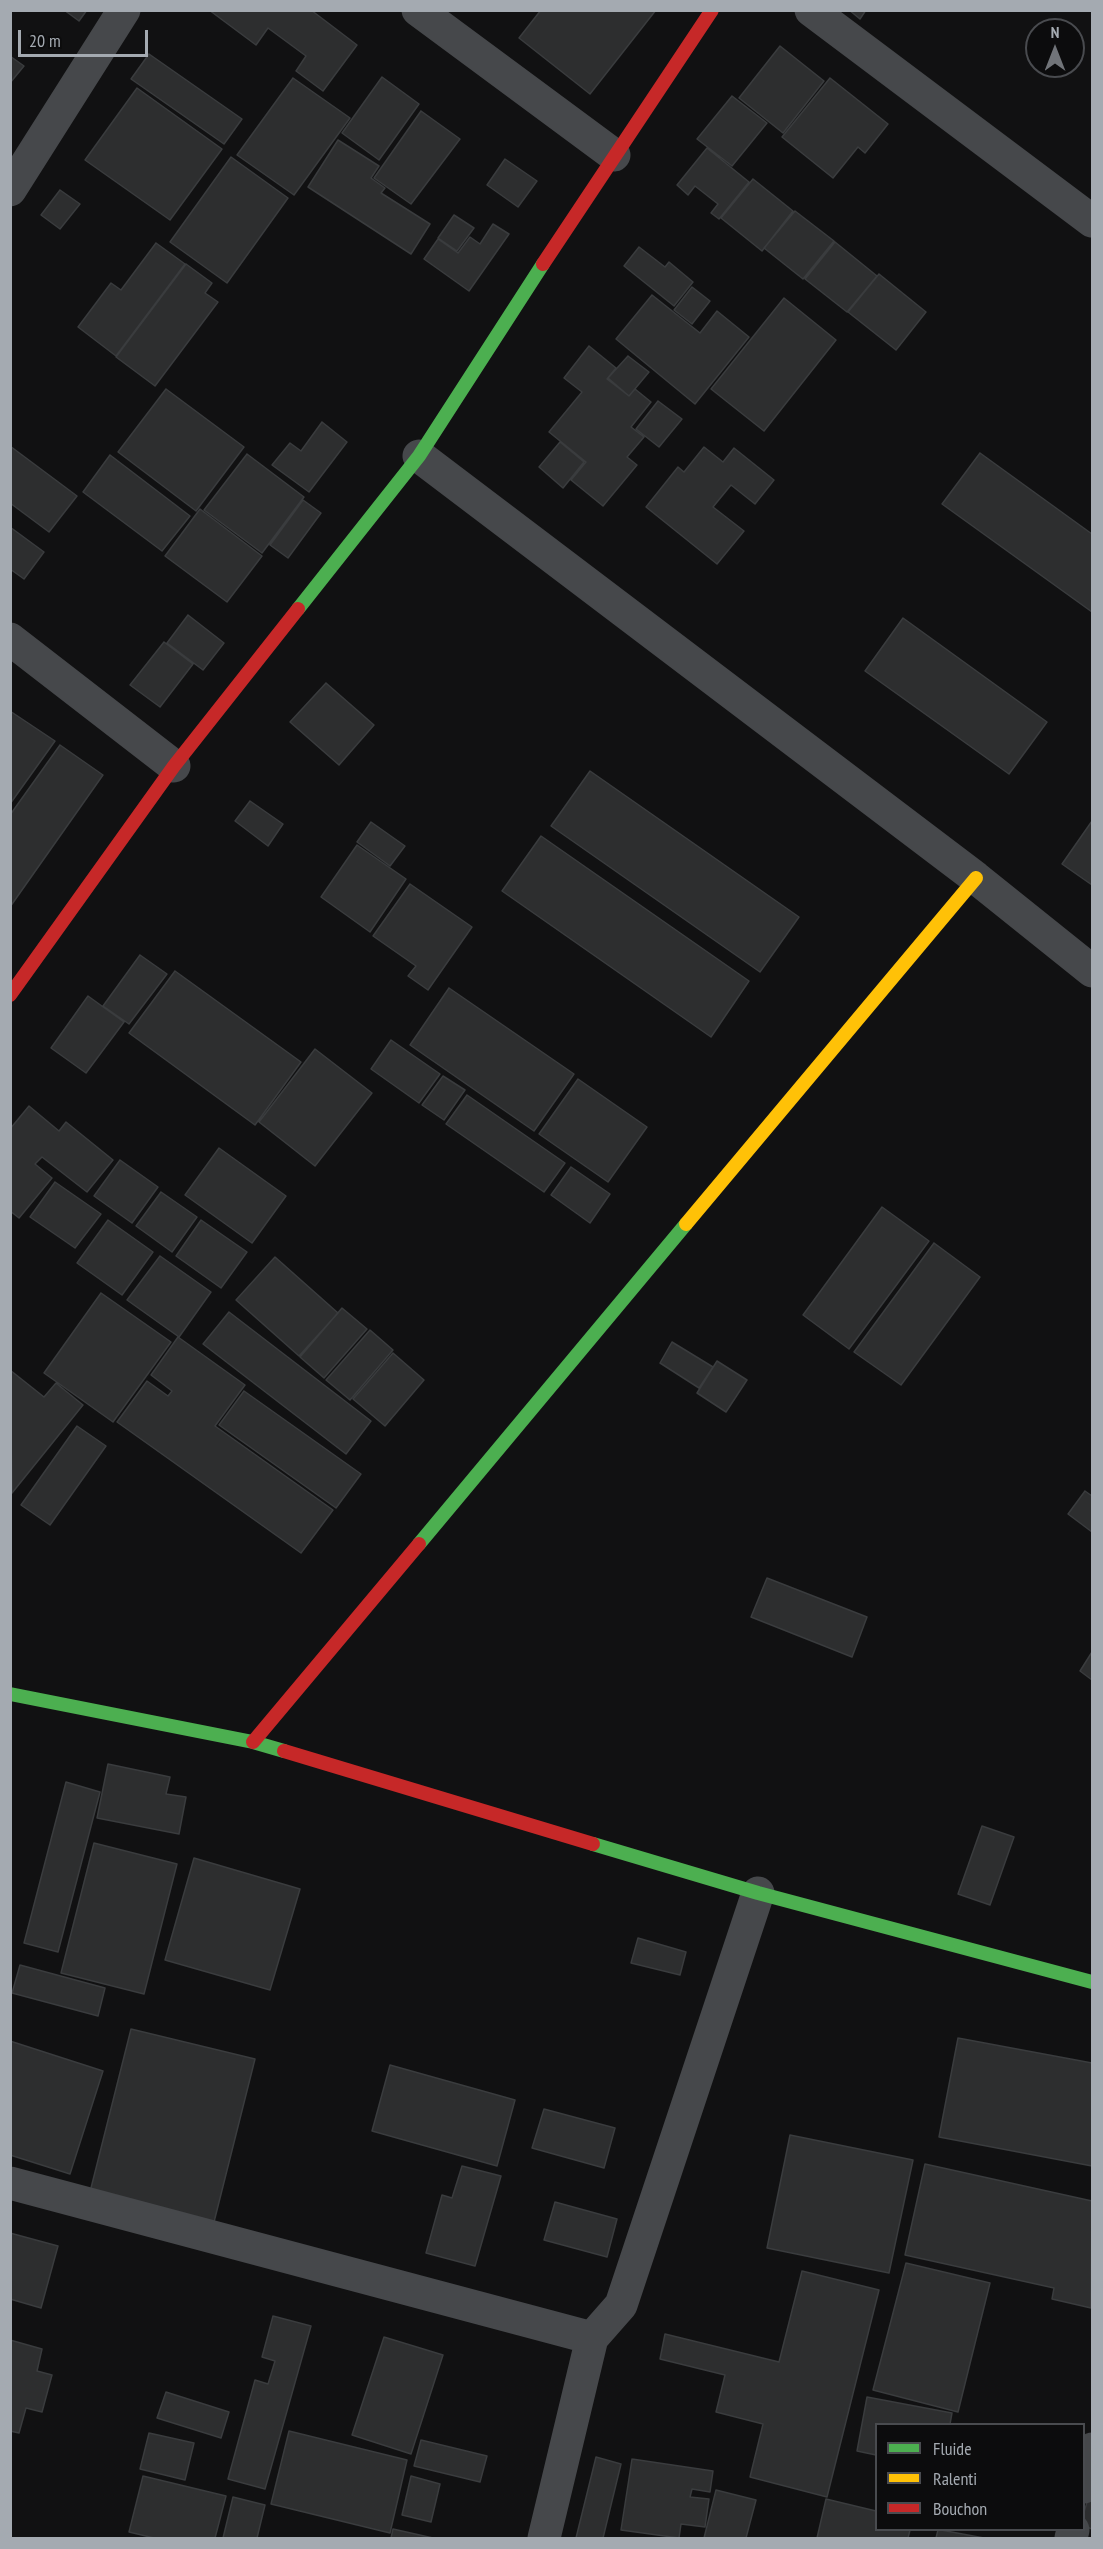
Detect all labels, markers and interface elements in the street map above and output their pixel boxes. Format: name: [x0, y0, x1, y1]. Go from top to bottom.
scale bar: [21, 18, 152, 56]
north arrow: [1025, 18, 1085, 78]
text: N: [1051, 22, 1059, 42]
text: 20 m: [29, 29, 61, 52]
legend: [875, 2423, 1085, 2531]
text: Fluide: [933, 2437, 972, 2460]
text: Ralenti: [933, 2467, 977, 2490]
text: Bouchon: [933, 2497, 987, 2520]

